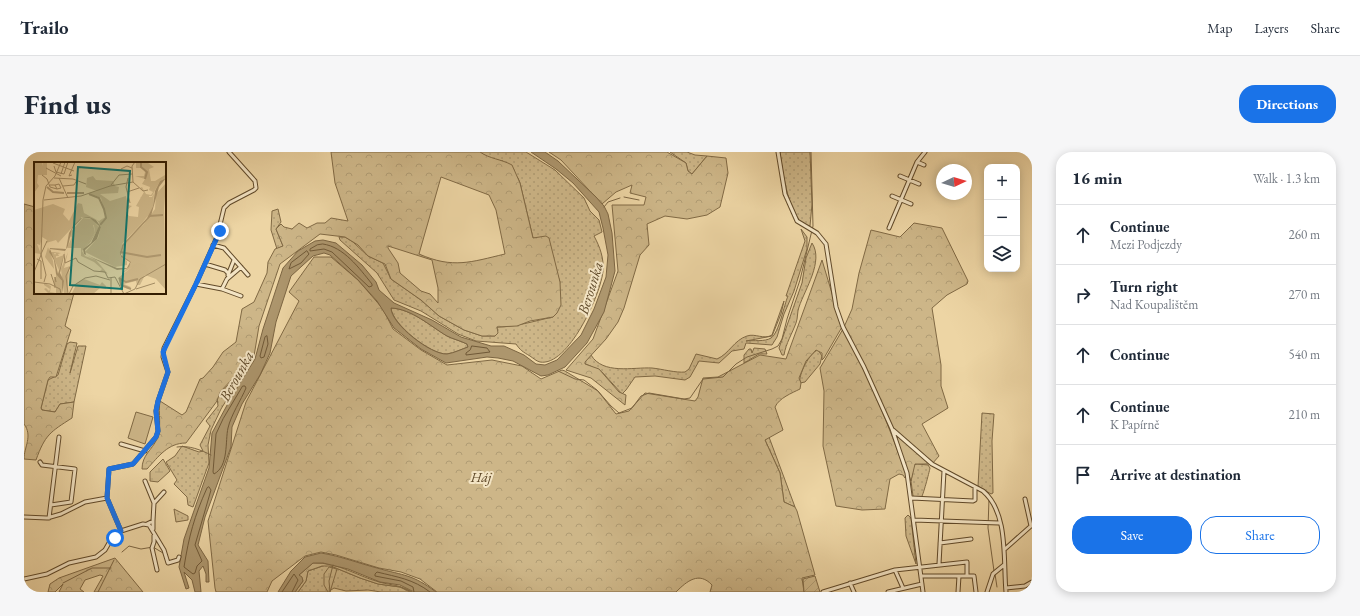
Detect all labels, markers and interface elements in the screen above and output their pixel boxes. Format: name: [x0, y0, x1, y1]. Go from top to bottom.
text: Trailo: [20, 15, 69, 40]
text: Map: [1207, 19, 1232, 37]
text: Layers: [1254, 19, 1289, 37]
text: Share: [1311, 19, 1340, 37]
button: Directions: [1239, 85, 1336, 123]
text: Find us: [24, 86, 111, 122]
inset map: [34, 162, 166, 294]
north arrow: [936, 164, 972, 200]
map controls: [984, 164, 1020, 272]
button: +: [984, 164, 1020, 200]
text: 16 min: [1072, 167, 1122, 189]
text: Walk · 1.3 km: [1253, 170, 1320, 187]
button: −: [984, 200, 1020, 236]
text: Continue: [1110, 217, 1170, 236]
route end: [211, 222, 229, 240]
icon: ahead: [1072, 224, 1094, 246]
text: 260 m: [1289, 226, 1320, 243]
button: layers: [984, 236, 1020, 272]
text: Mezi Podjezdy: [1110, 236, 1182, 253]
water label: Berounka: [573, 259, 607, 318]
text: Turn right: [1110, 277, 1178, 296]
icon: right: [1072, 284, 1094, 306]
text: 270 m: [1289, 286, 1320, 303]
text: Nad Koupalištěm: [1110, 296, 1198, 313]
icon: ahead: [1072, 344, 1094, 366]
text: Continue: [1110, 345, 1170, 364]
text: 540 m: [1289, 346, 1320, 363]
water label: Berounka: [214, 348, 257, 405]
text: Continue: [1110, 397, 1170, 416]
icon: ahead: [1072, 404, 1094, 426]
text: 210 m: [1289, 406, 1320, 423]
text: K Papírně: [1110, 416, 1159, 433]
icon: arrive: [1072, 464, 1094, 486]
text: Arrive at destination: [1110, 465, 1241, 484]
park label: Háj: [470, 468, 493, 486]
button: Save: [1072, 516, 1192, 554]
button: Share: [1200, 516, 1320, 554]
route start: [106, 529, 124, 547]

